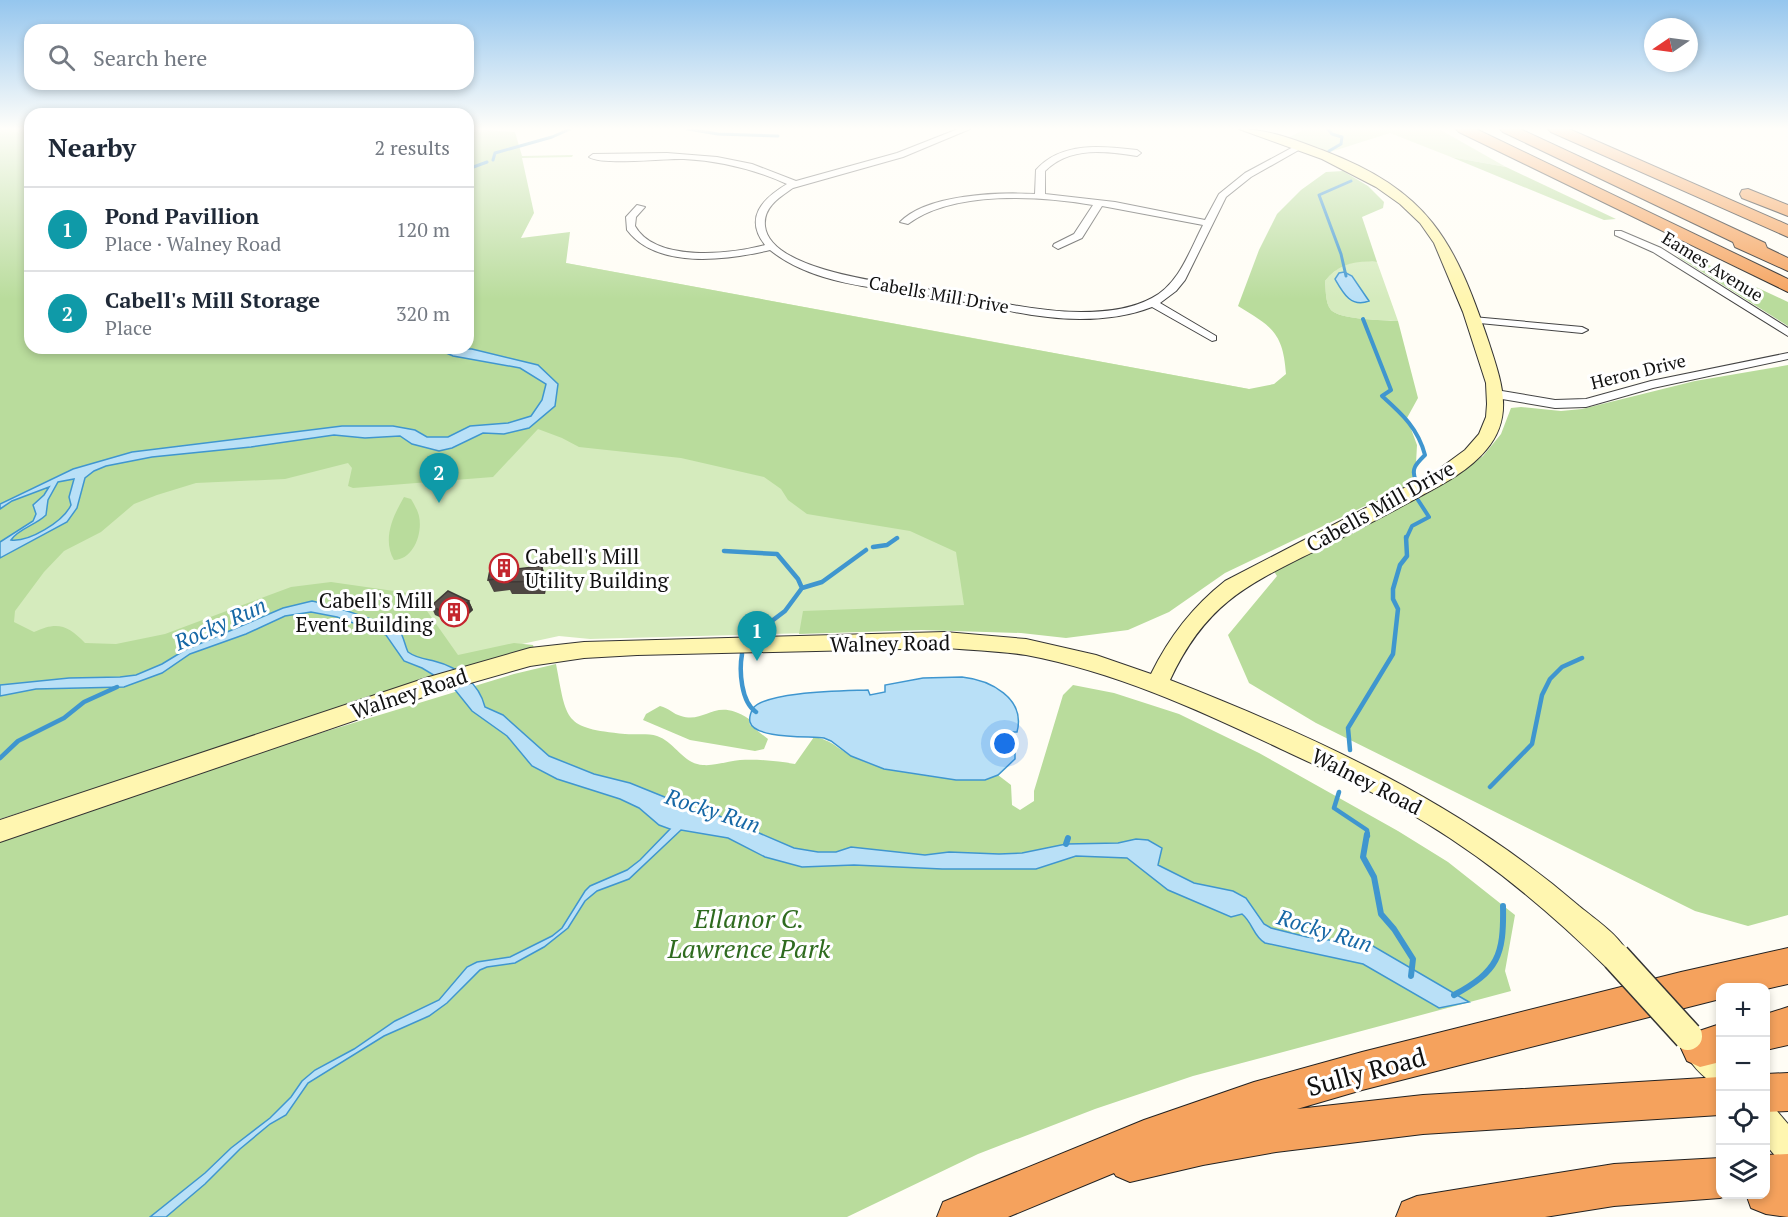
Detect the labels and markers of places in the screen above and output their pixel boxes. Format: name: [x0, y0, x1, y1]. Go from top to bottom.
pin: 2: [420, 454, 458, 503]
place label: Cabell's Mill Utility Building: [525, 542, 669, 594]
building icon: Cabell's Mill Utility Building: [488, 552, 520, 584]
place label: Cabell's Mill Event Building: [295, 586, 434, 638]
building icon: Cabell's Mill Event Building: [438, 596, 470, 628]
pin: 1: [738, 612, 777, 661]

